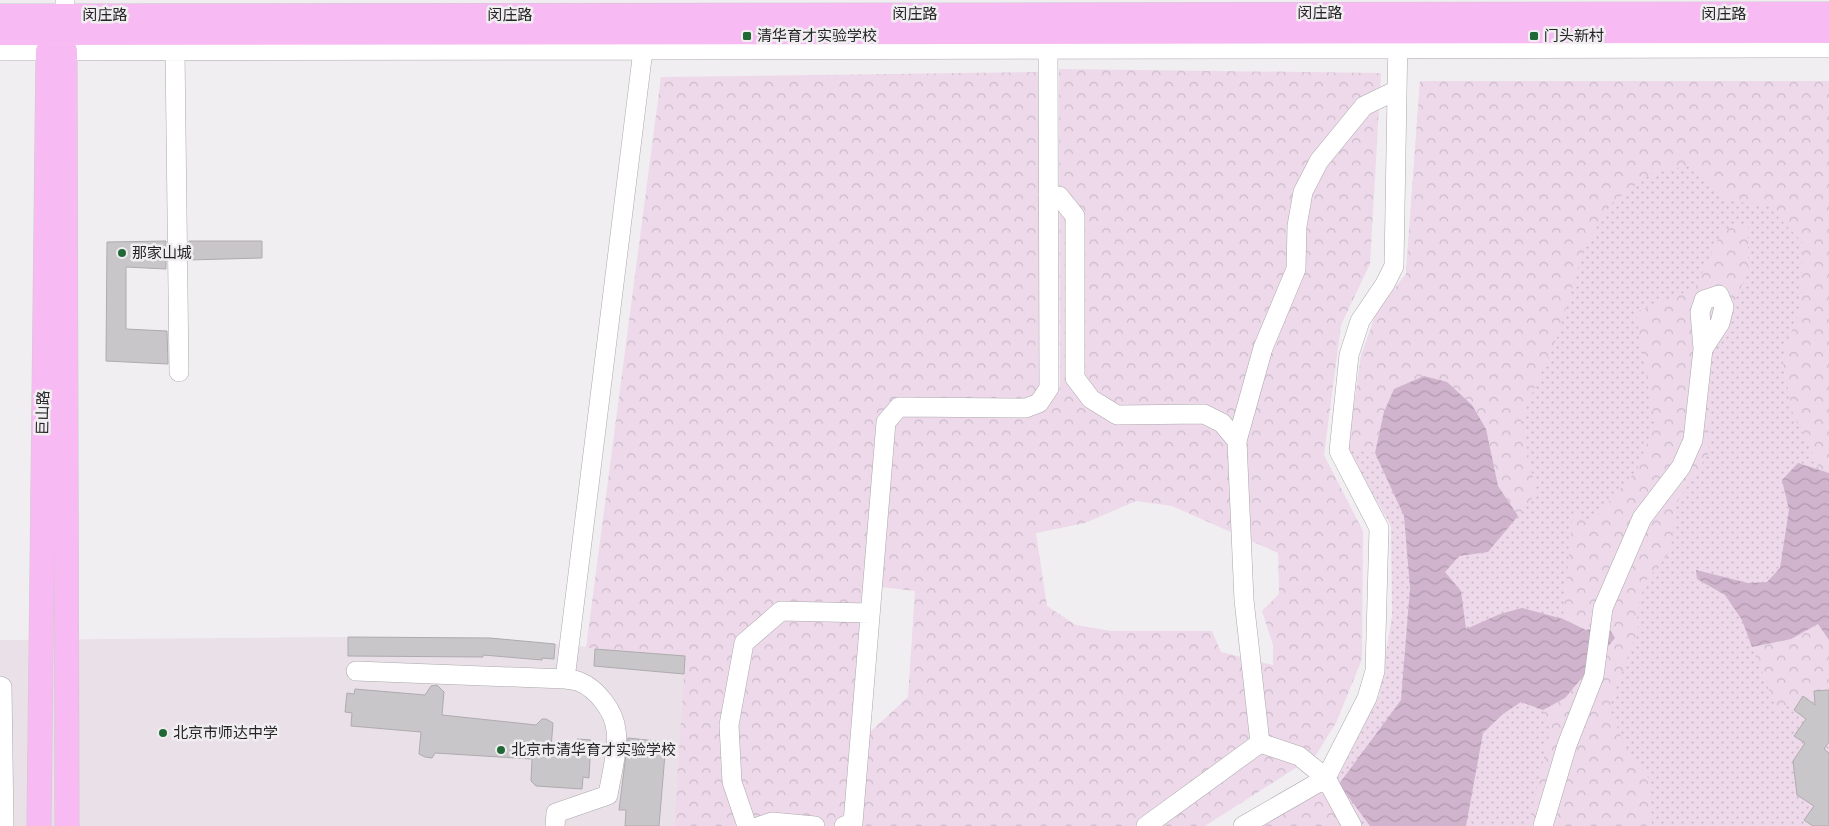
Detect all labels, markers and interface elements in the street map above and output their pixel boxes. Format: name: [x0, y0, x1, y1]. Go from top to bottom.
street label: 闵庄路: [1297, 4, 1343, 22]
street label: 闵庄路: [892, 5, 938, 23]
street label: 闵庄路: [1701, 5, 1747, 23]
street label: 闵庄路: [82, 6, 128, 24]
street label: 闵庄路: [487, 6, 533, 24]
place label: 清华育才实验学校: [757, 27, 877, 45]
place label: 门头新村: [1544, 27, 1604, 45]
marker: 清华育才实验学校: [741, 30, 753, 42]
marker: 门头新村: [1528, 30, 1540, 42]
place label: 那家山城: [132, 244, 192, 262]
marker: 那家山城: [116, 247, 128, 259]
street label: 巨山路: [34, 390, 52, 436]
place label: 北京市师达中学: [173, 724, 278, 742]
marker: 北京市师达中学: [157, 727, 169, 739]
place label: 北京市清华育才实验学校: [511, 741, 676, 759]
marker: 北京市清华育才实验学校: [495, 744, 507, 756]

